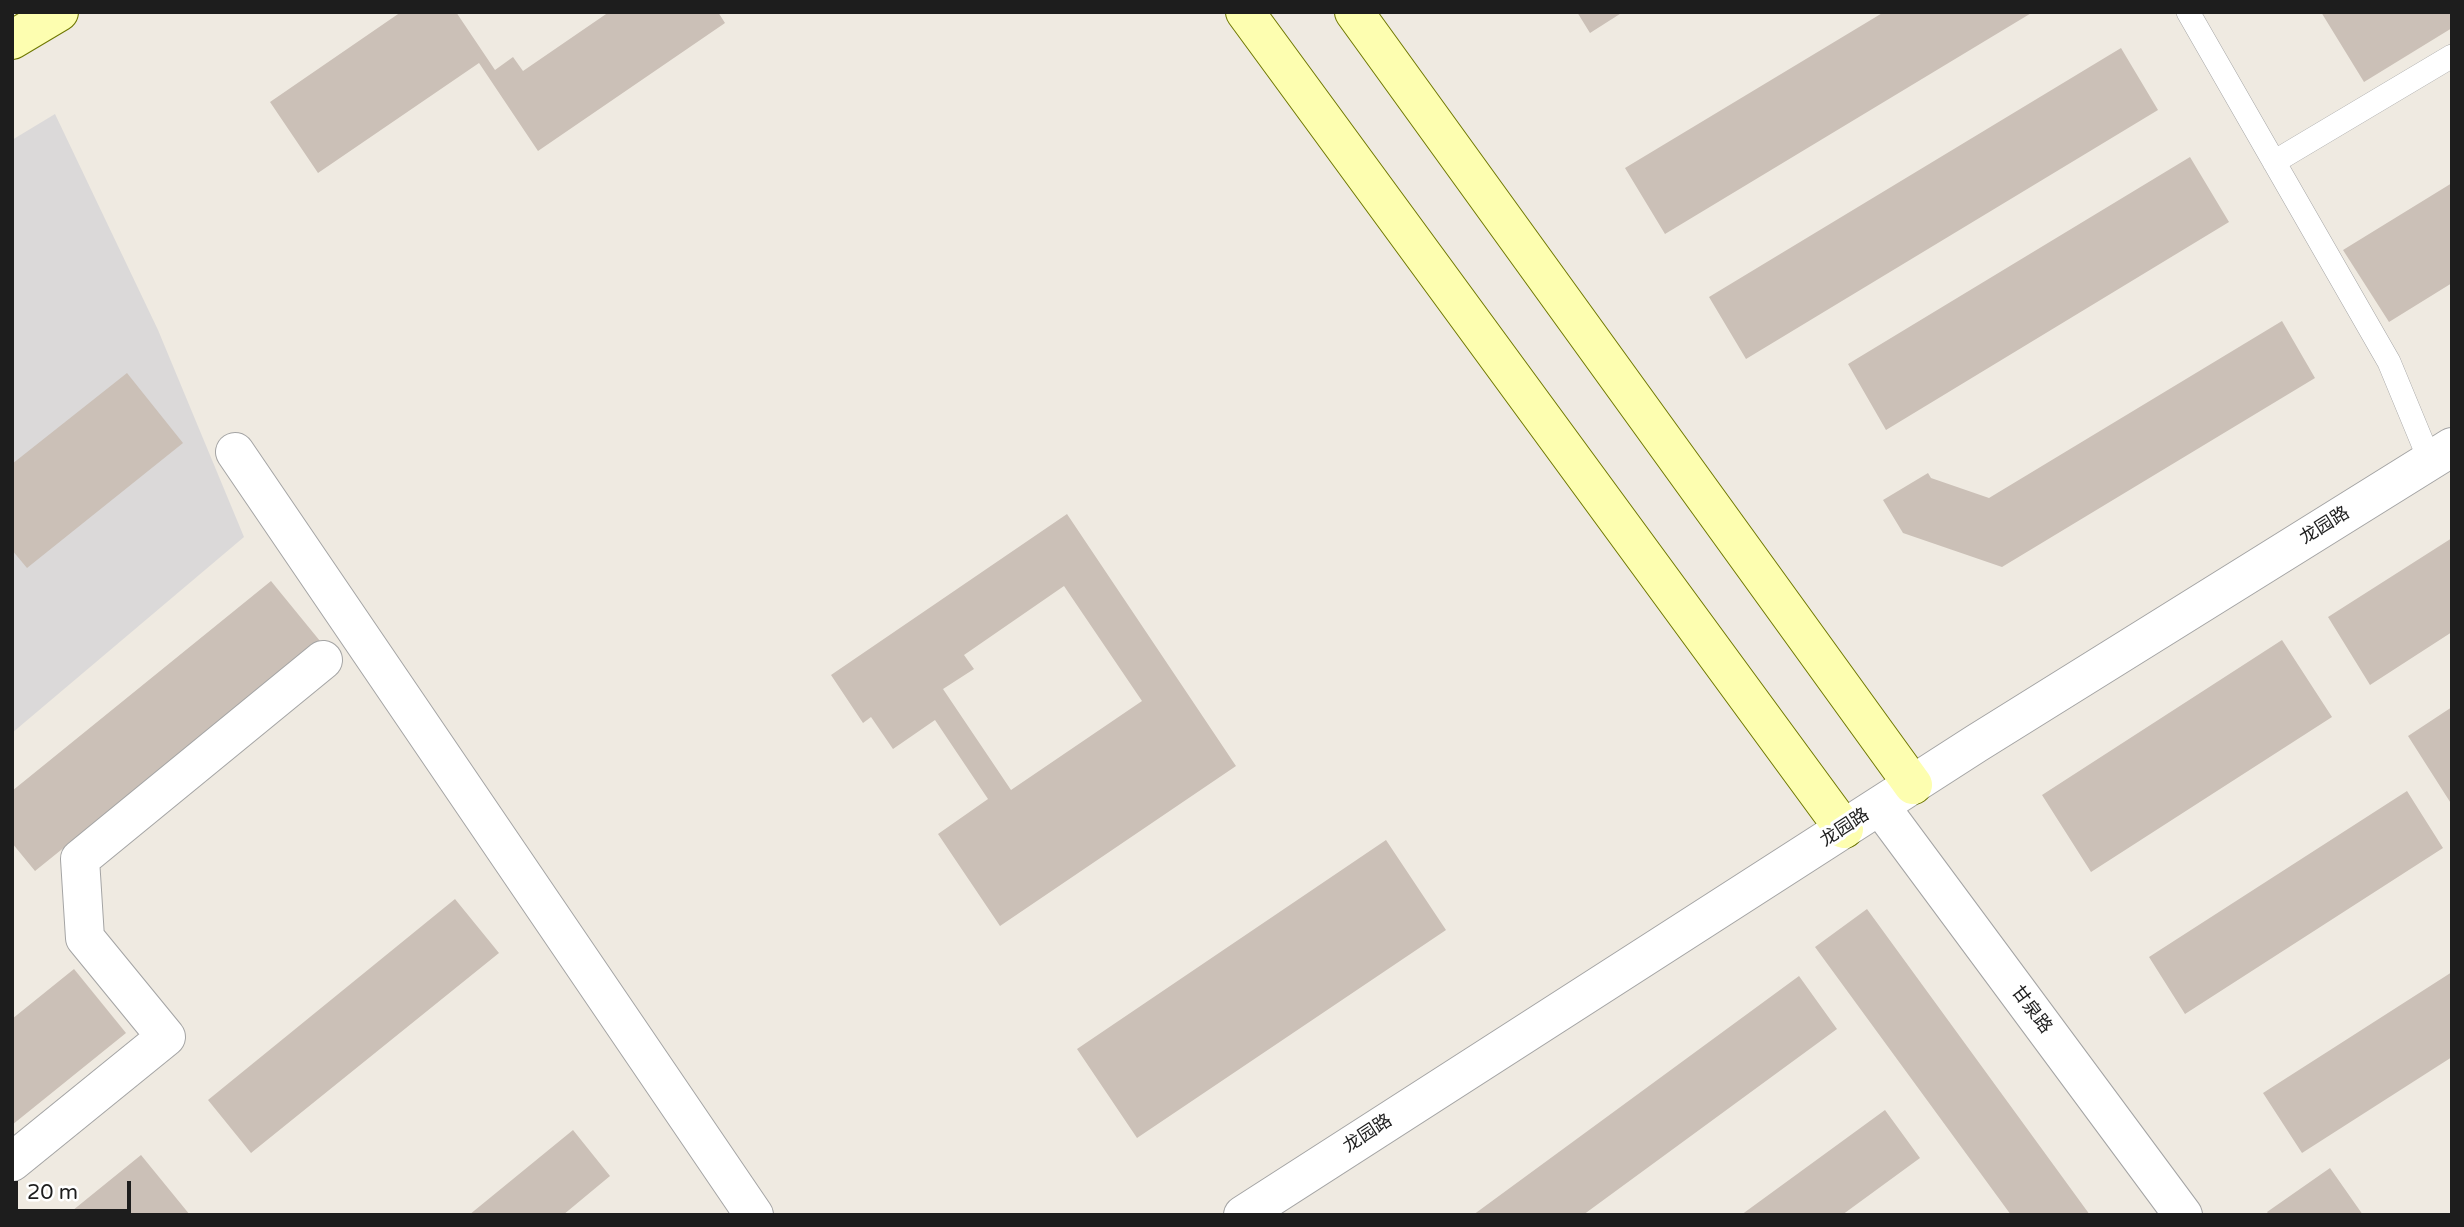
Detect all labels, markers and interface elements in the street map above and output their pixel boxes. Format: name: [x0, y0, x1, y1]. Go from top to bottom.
street label: 龙园路: [2296, 503, 2354, 549]
street label: 龙园路: [1816, 804, 1874, 852]
street label: 甘泉路: [2006, 982, 2056, 1038]
street label: 龙园路: [1339, 1110, 1397, 1158]
scale bar: [18, 1168, 135, 1212]
text: 20 m: [27, 1180, 78, 1205]

